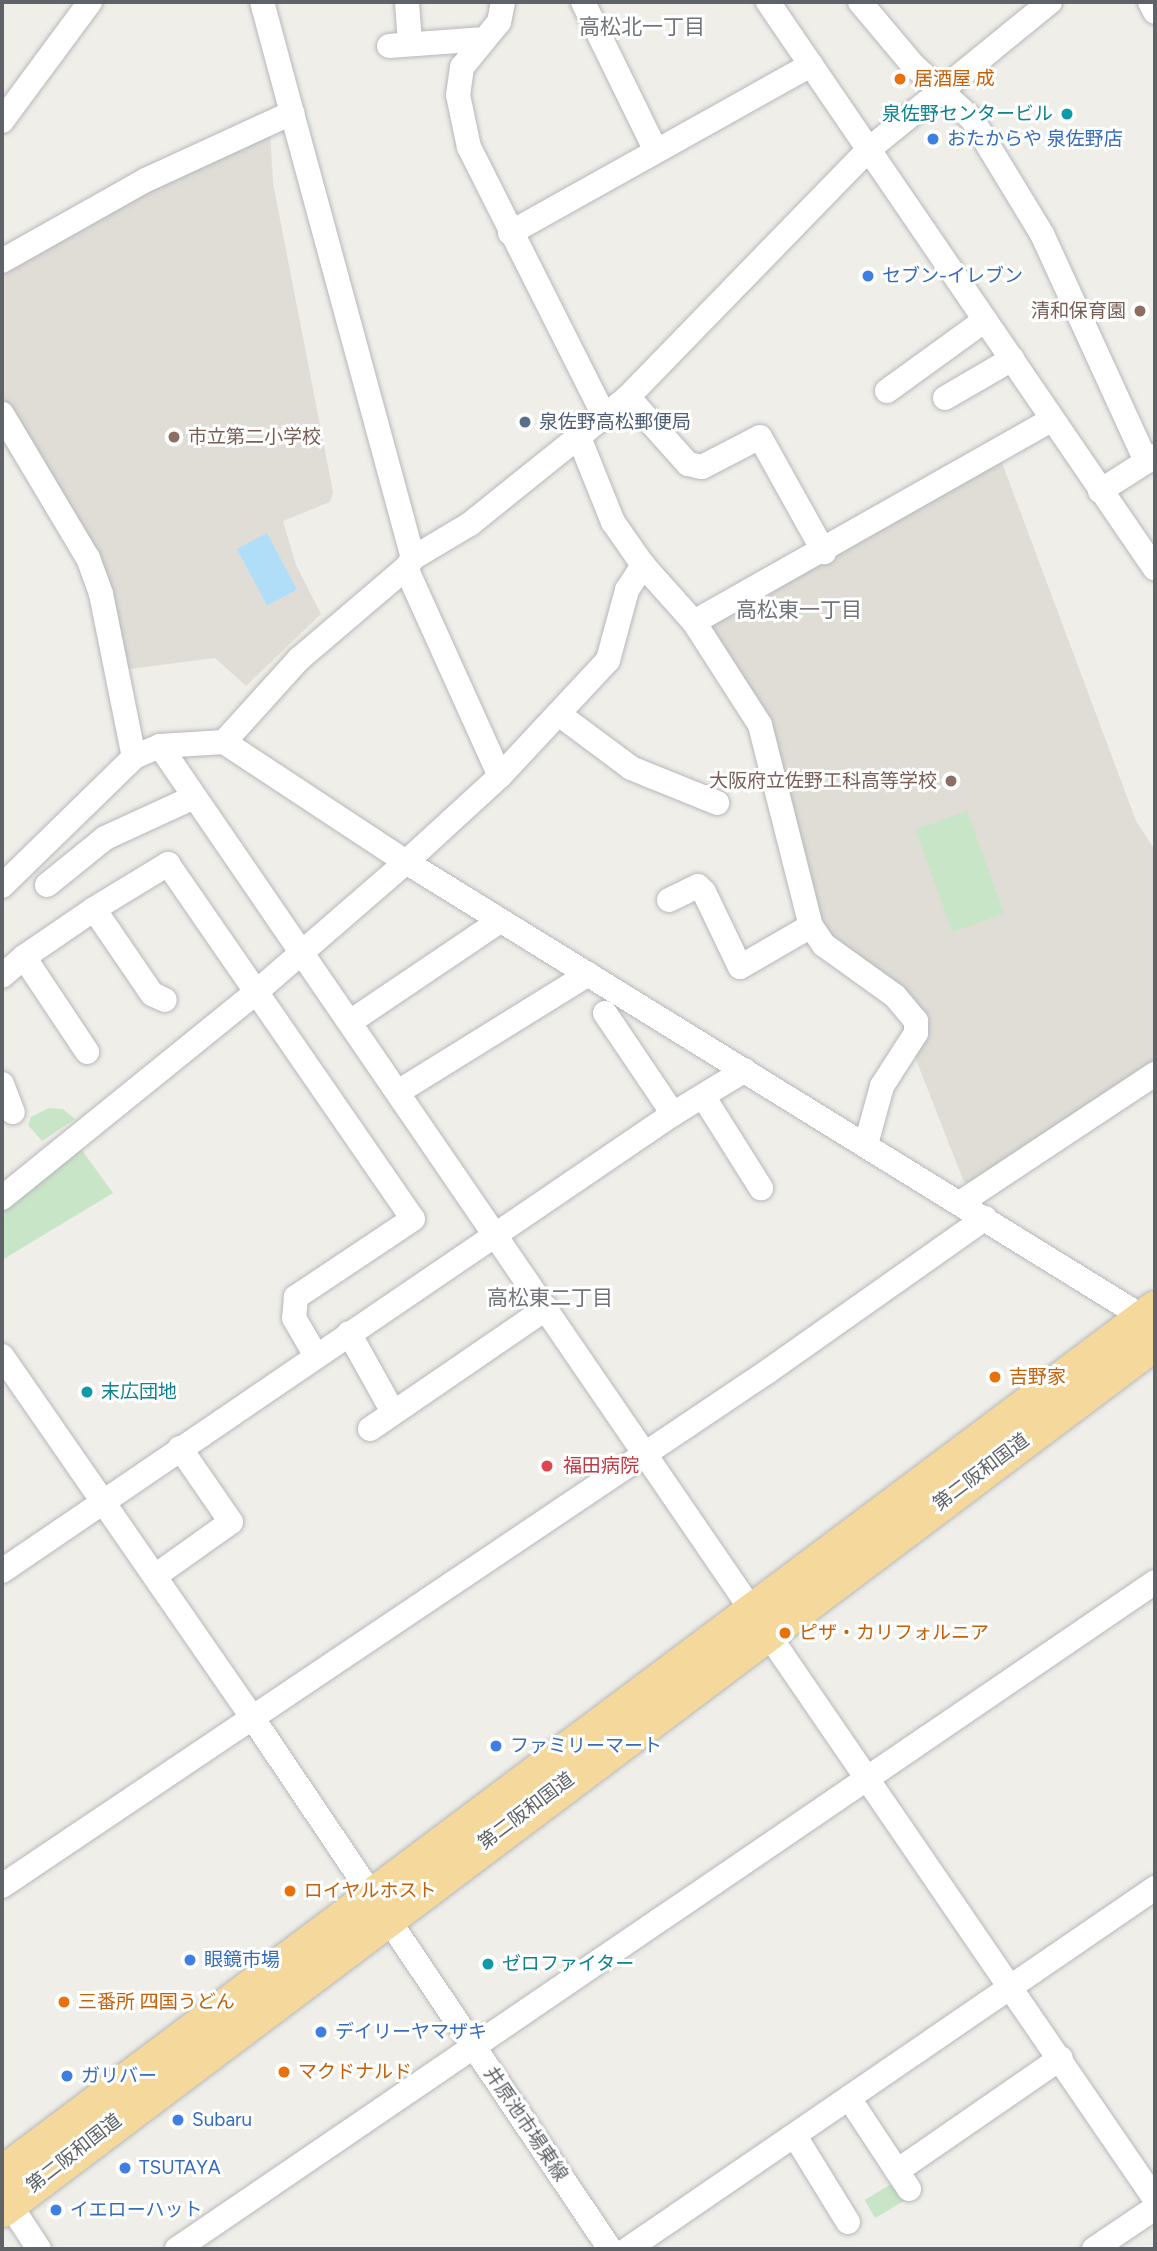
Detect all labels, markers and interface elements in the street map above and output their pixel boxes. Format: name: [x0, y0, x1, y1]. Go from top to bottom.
district label: 高松北一丁目: [579, 14, 705, 40]
place label: 居酒屋 成: [914, 68, 995, 90]
marker: 居酒屋 成: [892, 71, 908, 87]
place label: 泉佐野センタービル: [882, 103, 1053, 125]
marker: 泉佐野センタービル: [1059, 106, 1075, 122]
place label: おたからや 泉佐野店: [947, 128, 1123, 150]
marker: おたからや 泉佐野店: [925, 131, 941, 147]
place label: セブン-イレブン: [882, 265, 1023, 287]
marker: セブン-イレブン: [860, 268, 876, 284]
place label: 清和保育園: [1031, 300, 1126, 322]
marker: 清和保育園: [1132, 303, 1148, 319]
place label: 泉佐野高松郵便局: [539, 411, 691, 433]
marker: 泉佐野高松郵便局: [517, 414, 533, 430]
place label: 市立第二小学校: [188, 426, 321, 448]
marker: 市立第二小学校: [166, 429, 182, 445]
district label: 高松東一丁目: [736, 597, 862, 623]
place label: 大阪府立佐野工科高等学校: [709, 770, 937, 792]
marker: 大阪府立佐野工科高等学校: [943, 773, 959, 789]
district label: 高松東二丁目: [487, 1285, 613, 1311]
place label: 吉野家: [1009, 1366, 1066, 1388]
marker: 吉野家: [987, 1369, 1003, 1385]
place label: 末広団地: [101, 1381, 177, 1403]
marker: 末広団地: [79, 1384, 95, 1400]
street label: 第二阪和国道: [929, 1429, 1033, 1515]
place label: 福田病院: [563, 1455, 639, 1477]
marker: 福田病院: [537, 1456, 557, 1476]
place label: ピザ・カリフォルニア: [799, 1622, 989, 1644]
marker: ピザ・カリフォルニア: [777, 1625, 793, 1641]
place label: ファミリーマート: [510, 1735, 662, 1757]
marker: ファミリーマート: [488, 1738, 504, 1754]
street label: 第二阪和国道: [474, 1768, 578, 1854]
place label: ロイヤルホスト: [304, 1880, 437, 1902]
marker: ロイヤルホスト: [282, 1883, 298, 1899]
place label: 眼鏡市場: [204, 1949, 280, 1971]
marker: 眼鏡市場: [182, 1952, 198, 1968]
place label: ゼロファイター: [502, 1953, 635, 1975]
marker: ゼロファイター: [480, 1956, 496, 1972]
place label: 三番所 四国うどん: [78, 1991, 235, 2013]
marker: 三番所 四国うどん: [56, 1994, 72, 2010]
place label: デイリーヤマザキ: [335, 2021, 487, 2043]
marker: デイリーヤマザキ: [313, 2024, 329, 2040]
place label: マクドナルド: [298, 2061, 412, 2083]
street label: 井原池市場東線: [479, 2062, 573, 2186]
marker: マクドナルド: [276, 2064, 292, 2080]
place label: ガリバー: [81, 2065, 157, 2087]
marker: ガリバー: [59, 2068, 75, 2084]
street label: 第二阪和国道: [22, 2109, 126, 2197]
place label: Subaru: [192, 2109, 252, 2131]
marker: Subaru: [170, 2112, 186, 2128]
place label: TSUTAYA: [139, 2157, 221, 2179]
marker: TSUTAYA: [117, 2160, 133, 2176]
place label: イエローハット: [70, 2199, 203, 2221]
marker: イエローハット: [48, 2202, 64, 2218]

